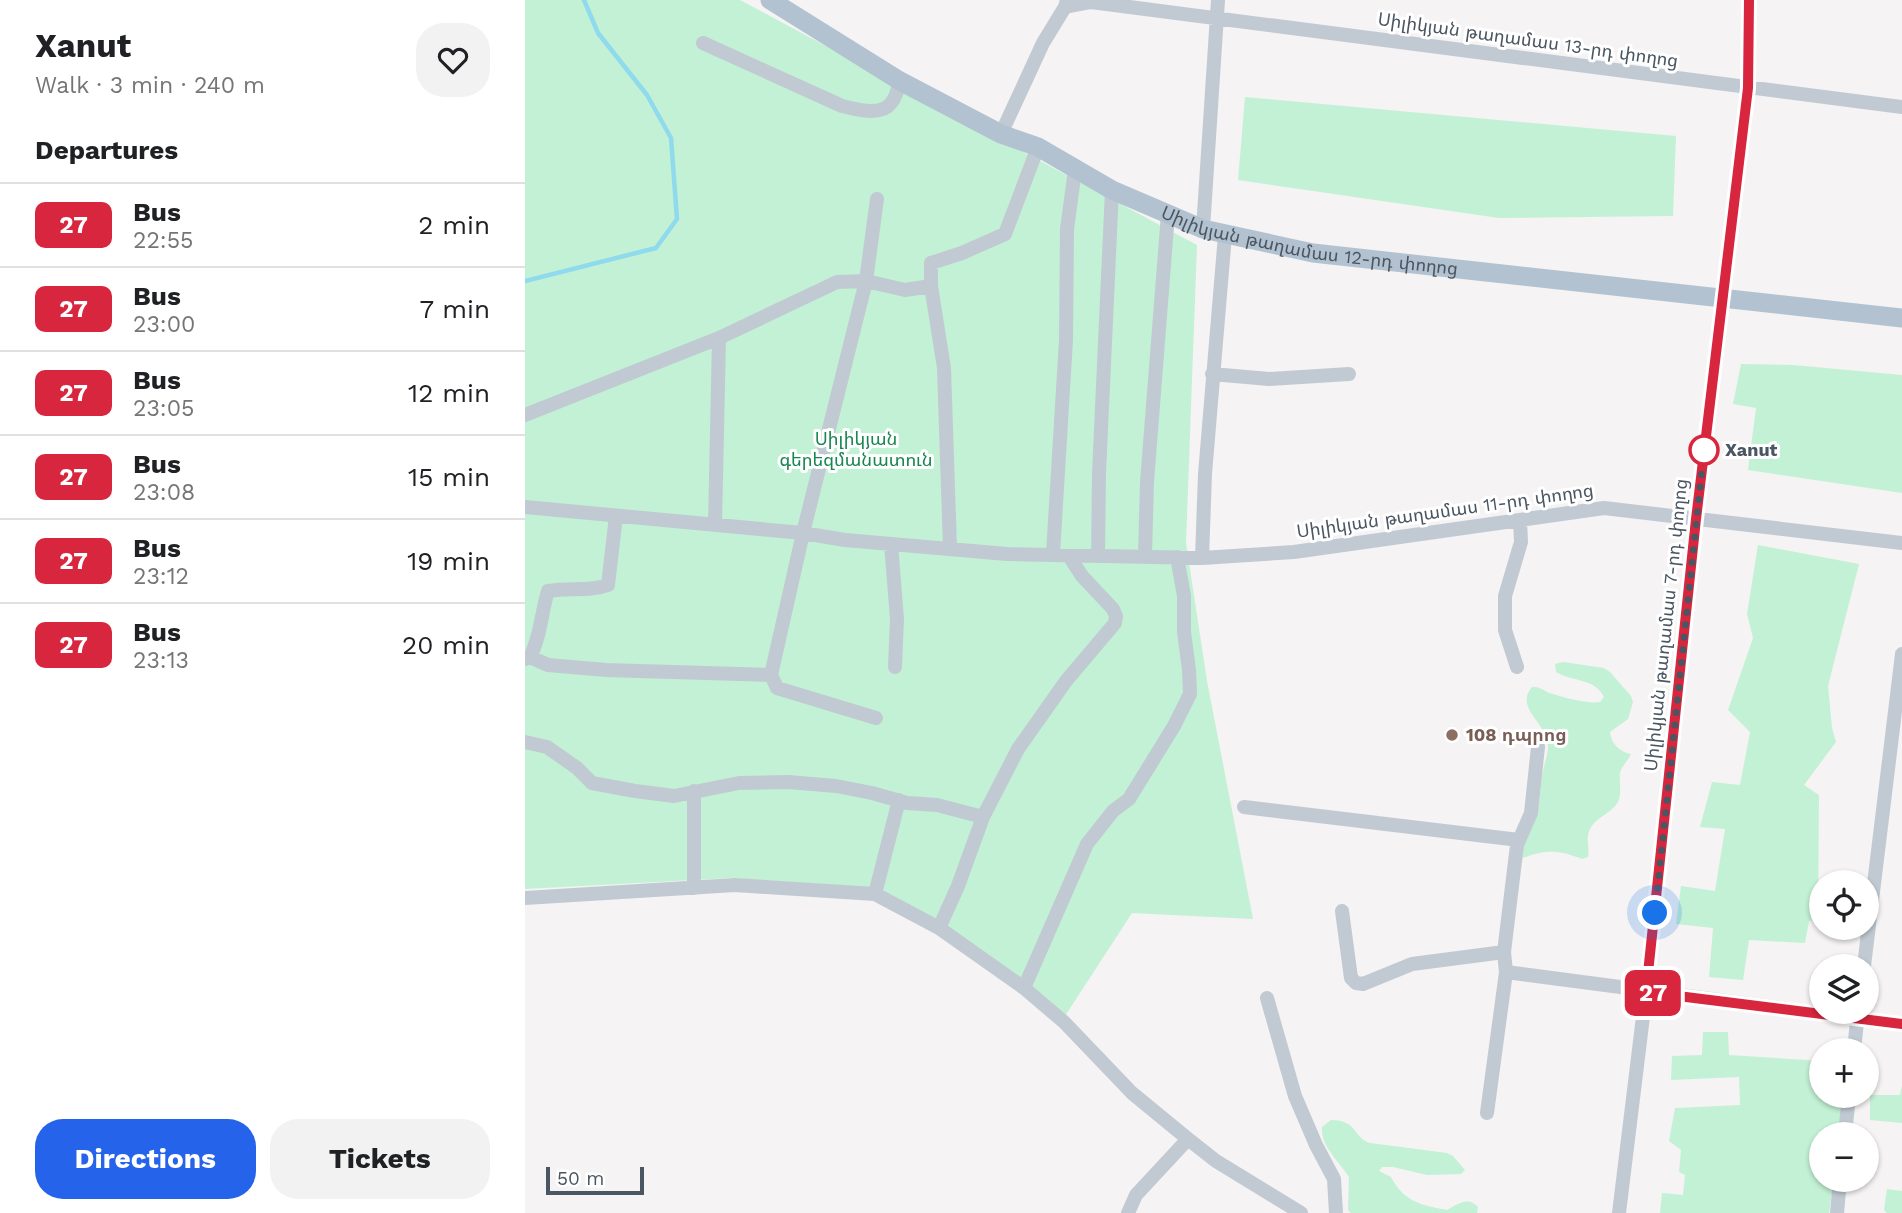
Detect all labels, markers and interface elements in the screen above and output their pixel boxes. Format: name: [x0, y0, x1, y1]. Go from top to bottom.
street label: Սիլիկյան թաղամաս 13-րդ փողոց: [1377, 8, 1680, 71]
button: heart: [416, 23, 490, 97]
text: Xanut: [35, 26, 131, 65]
text: Walk · 3 min · 240 m: [35, 72, 265, 99]
text: Departures: [35, 135, 178, 165]
text: Bus: [133, 197, 181, 227]
street label: Սիլիկյան թաղամաս 12-րդ փողոց: [1158, 201, 1459, 279]
text: 2 min: [418, 210, 490, 240]
text: 27: [59, 211, 88, 239]
text: 22:55: [133, 227, 193, 254]
text: Bus: [133, 281, 181, 311]
text: 7 min: [420, 294, 490, 324]
text: 27: [59, 295, 88, 323]
text: 23:00: [133, 311, 195, 338]
text: Bus: [133, 365, 181, 395]
text: 12 min: [408, 378, 490, 408]
text: 27: [59, 379, 88, 407]
text: 23:05: [133, 395, 194, 422]
park label: Սիլիկյան գերեզմանատուն: [779, 428, 933, 470]
marker: Xanut: [1689, 435, 1719, 465]
place label: Xanut: [1725, 439, 1778, 460]
text: Bus: [133, 449, 181, 479]
text: 15 min: [408, 462, 490, 492]
text: 27: [59, 463, 88, 491]
street label: Սիլիկյան թաղամաս 7-րդ փողոց: [1640, 477, 1691, 772]
text: 23:08: [133, 479, 195, 506]
street label: Սիլիկյան թաղամաս 11-րդ փողոց: [1295, 479, 1595, 542]
text: Bus: [133, 533, 181, 563]
text: 19 min: [407, 546, 490, 576]
text: 27: [59, 547, 88, 575]
text: 23:12: [133, 563, 189, 590]
text: Bus: [133, 617, 181, 647]
text: 20 min: [402, 630, 490, 660]
text: 27: [59, 631, 88, 659]
text: 23:13: [133, 647, 189, 674]
place label: 108 դպրոց: [1466, 724, 1567, 745]
marker: 108 դպրոց: [1444, 727, 1460, 743]
map controls: [1809, 870, 1879, 1192]
button: locate: [1809, 870, 1879, 940]
your location: [1637, 895, 1672, 930]
button: layers: [1809, 954, 1879, 1024]
line badge: 27: [1621, 970, 1685, 1016]
text: 27: [1639, 979, 1667, 1007]
button: +: [1809, 1038, 1879, 1108]
button: Directions: [35, 1119, 256, 1199]
button: Tickets: [270, 1119, 490, 1199]
button: −: [1809, 1122, 1879, 1192]
scale bar: [546, 1164, 644, 1196]
text: 50 m: [557, 1167, 604, 1190]

